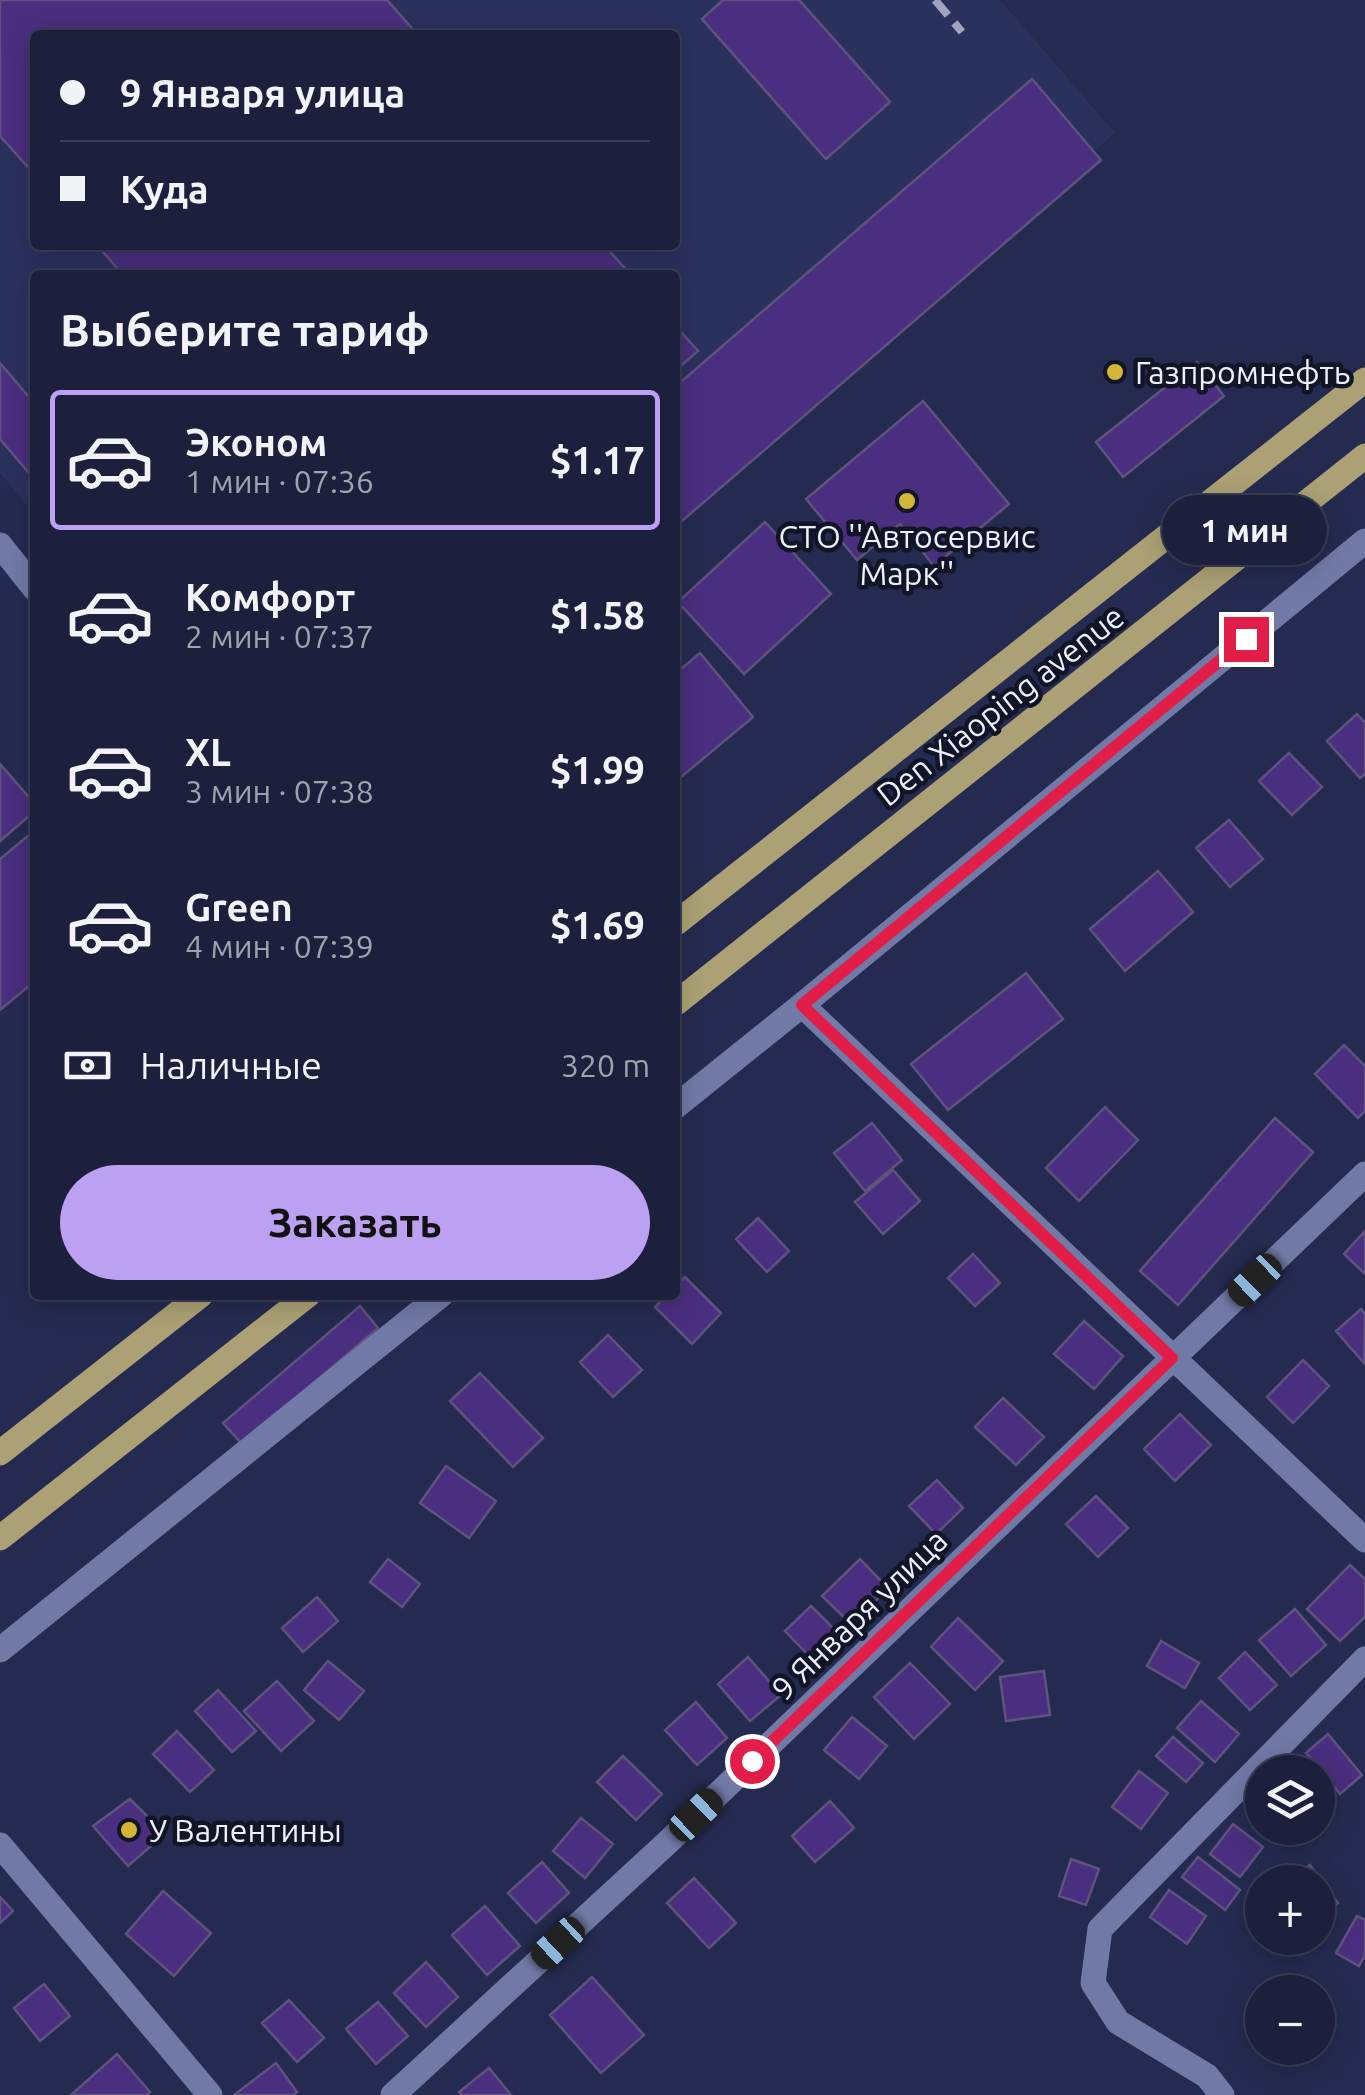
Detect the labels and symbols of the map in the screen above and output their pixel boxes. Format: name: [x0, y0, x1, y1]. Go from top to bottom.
place label: Газпромнефть: [1135, 354, 1350, 390]
marker: Газпромнефть: [1104, 361, 1126, 383]
marker: СТО ''Автосервис Марк'': [896, 490, 918, 512]
callout: 1 мин: [1164, 494, 1328, 564]
place label: СТО ''Автосервис Марк'': [778, 518, 1036, 591]
street label: Den Xiaoping avenue: [870, 598, 1130, 812]
route end: [1224, 617, 1269, 662]
car: [1223, 1248, 1287, 1312]
street label: 9 Января улица: [764, 1522, 954, 1706]
route start: [730, 1739, 775, 1784]
car: [664, 1783, 728, 1847]
place label: У Валентины: [149, 1812, 342, 1848]
marker: У Валентины: [118, 1819, 140, 1841]
car: [526, 1912, 590, 1974]

